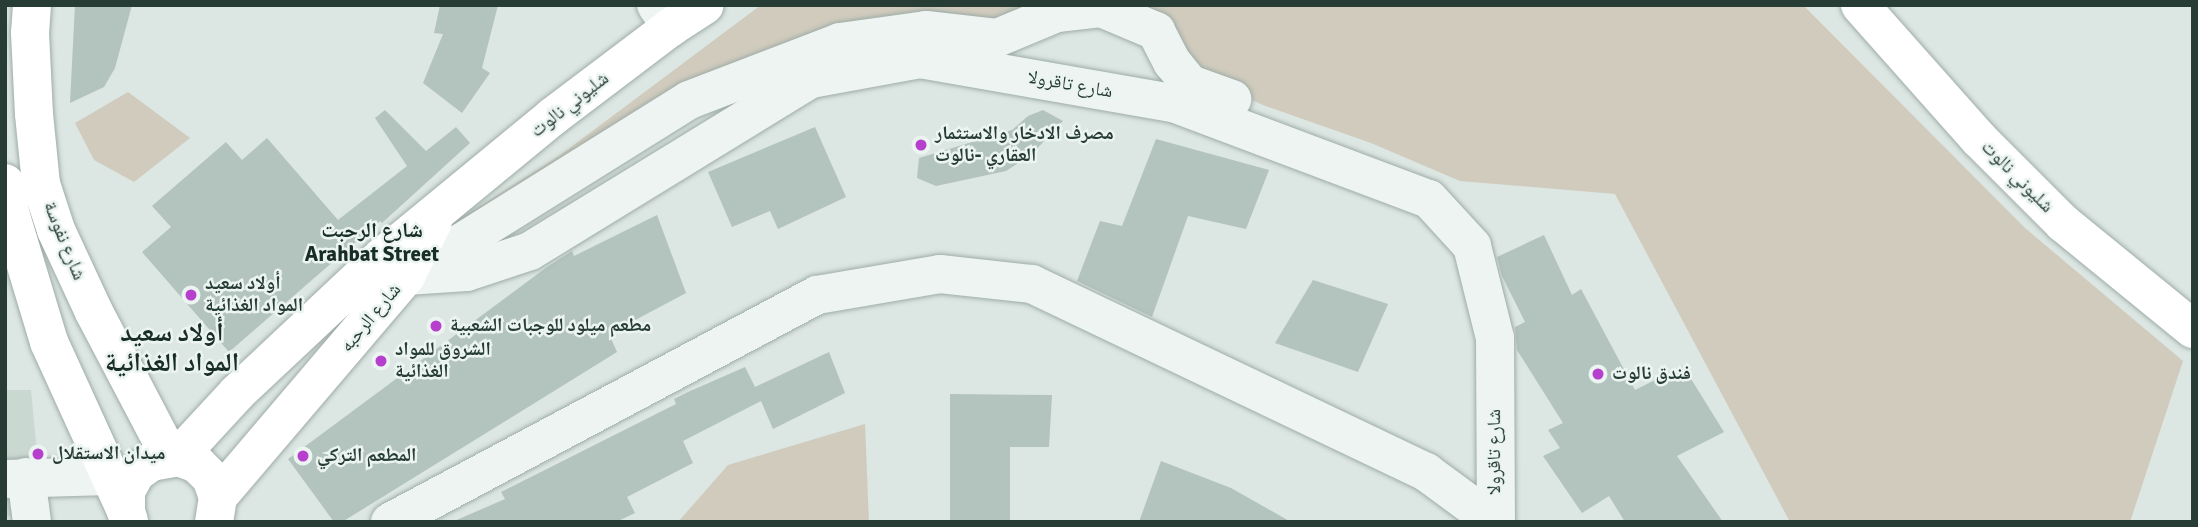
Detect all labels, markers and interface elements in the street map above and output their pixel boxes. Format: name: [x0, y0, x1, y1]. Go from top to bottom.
street label: شارع تاقرولا: [1026, 66, 1114, 104]
street label: شليوني نالوت: [526, 67, 614, 143]
place label: مصرف الادخار والاستثمار العقاري -نالوت: [935, 123, 1114, 167]
street label: شليوني نالوت: [1976, 136, 2058, 218]
marker: مصرف الادخار والاستثمار العقاري -نالوت: [913, 137, 929, 153]
street label: شارع نفوسة: [38, 198, 90, 284]
district label: شارع الرحبت Arahbat Street: [305, 217, 439, 267]
place label: أولاد سعيد المواد الغذائية: [205, 273, 303, 317]
street label: شارع الرحبه: [336, 279, 406, 357]
marker: أولاد سعيد المواد الغذائية: [183, 287, 199, 303]
place label: مطعم ميلود للوجبات الشعبية: [450, 315, 651, 337]
district label: أولاد سعيد المواد الغذائية: [105, 318, 239, 380]
marker: مطعم ميلود للوجبات الشعبية: [428, 318, 444, 334]
place label: الشروق للمواد الغذائية: [395, 339, 491, 383]
marker: الشروق للمواد الغذائية: [373, 353, 389, 369]
place label: فندق نالوت: [1612, 363, 1691, 385]
marker: فندق نالوت: [1590, 366, 1606, 382]
street label: شارع تاقرولا: [1484, 409, 1506, 495]
place label: ميدان الاستقلال: [52, 443, 165, 465]
place label: المطعم التركي: [317, 445, 416, 467]
marker: ميدان الاستقلال: [30, 446, 46, 462]
marker: المطعم التركي: [295, 448, 311, 464]

